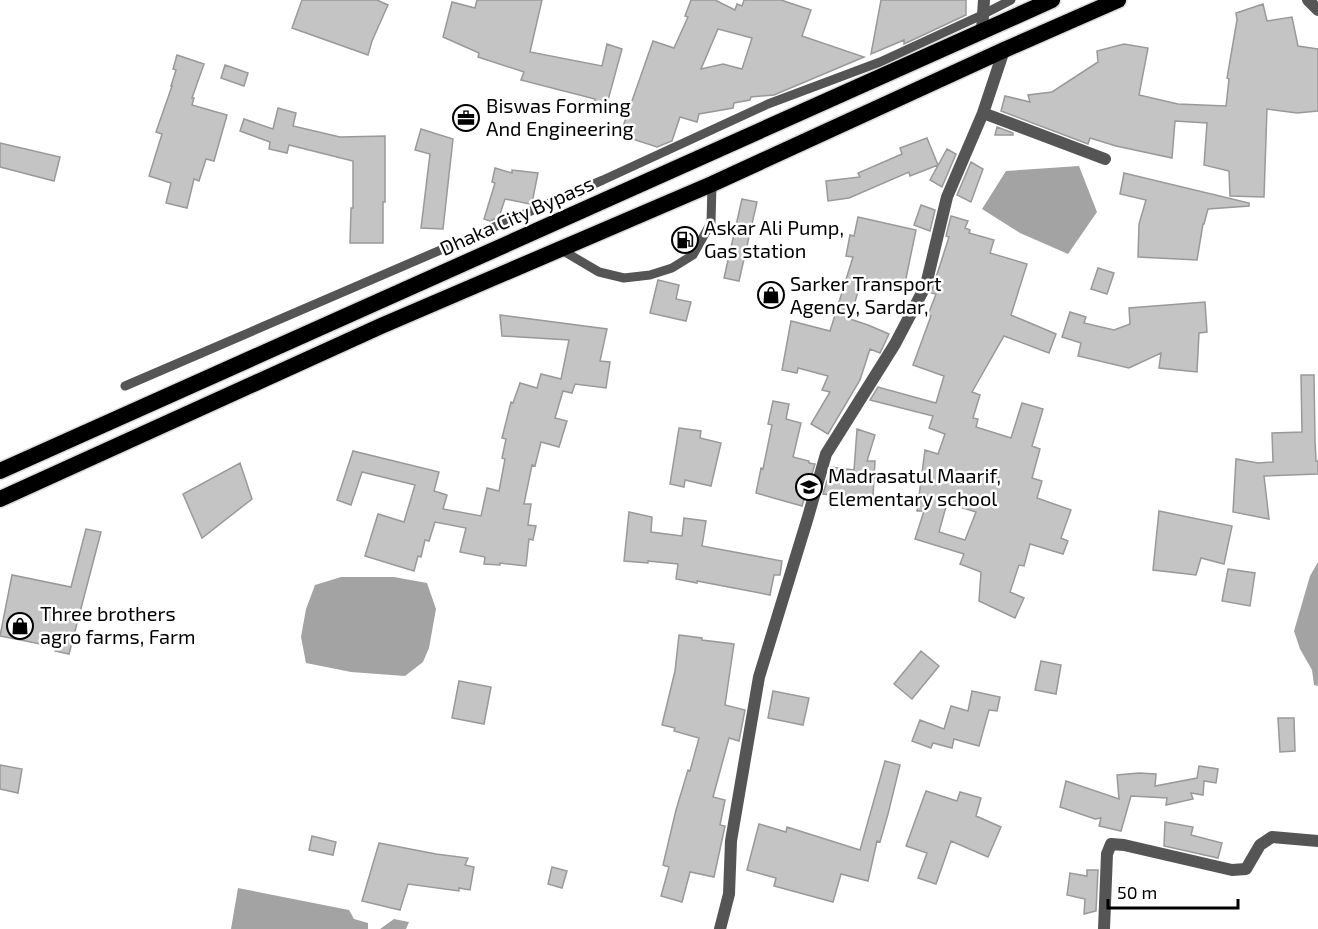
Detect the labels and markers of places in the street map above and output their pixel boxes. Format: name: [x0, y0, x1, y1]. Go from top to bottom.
place label: Biswas Forming And Engineering: [486, 93, 634, 140]
office icon: Biswas Forming And Engineering: [451, 103, 481, 133]
place label: Askar Ali Pump, Gas station: [704, 215, 844, 262]
fuel station icon: Askar Ali Pump, Gas station: [670, 225, 700, 255]
place label: Sarker Transport Agency, Sardar,: [790, 271, 942, 318]
shop icon: Sarker Transport Agency, Sardar,: [756, 280, 786, 310]
place label: Madrasatul Maarif, Elementary school: [828, 463, 1001, 510]
school or university icon: Madrasatul Maarif, Elementary school: [794, 472, 824, 502]
place label: Three brothers agro farms, Farm: [40, 601, 196, 648]
shop icon: Three brothers agro farms, Farm: [5, 611, 35, 641]

